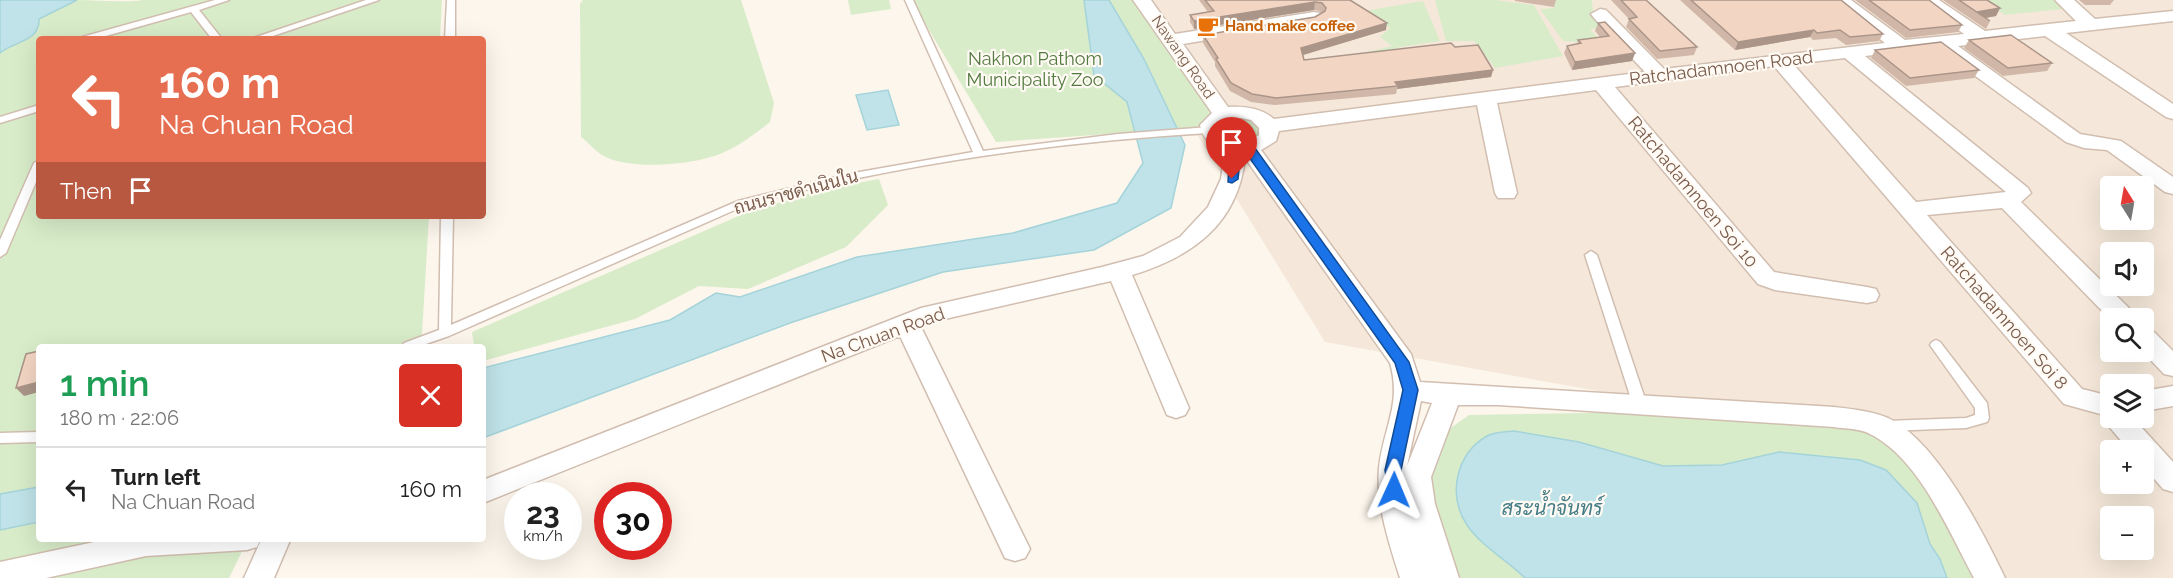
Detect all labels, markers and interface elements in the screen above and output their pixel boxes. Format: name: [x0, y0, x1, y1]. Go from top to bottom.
street label: Nawang Road: [1148, 12, 1218, 102]
cafe icon: Hand make coffee: [1196, 14, 1220, 38]
place label: Hand make coffee: [1225, 17, 1355, 35]
street label: Ratchadamnoen Road: [1628, 46, 1814, 89]
park label: Nakhon Pathom Municipality Zoo: [967, 48, 1104, 90]
text: 160 m: [159, 59, 280, 108]
icon: left: [60, 60, 138, 138]
text: Na Chuan Road: [159, 109, 354, 140]
street label: Ratchadamnoen Soi 10: [1624, 112, 1763, 271]
pin: [1206, 117, 1257, 179]
icon: arrive: [1215, 126, 1248, 159]
street label: ถนนราชดำเนินใน: [731, 163, 860, 218]
icon: arrive: [124, 174, 157, 207]
north arrow: [2100, 176, 2154, 230]
map controls: [2100, 176, 2154, 560]
text: Then: [60, 178, 112, 204]
street label: Ratchadamnoen Soi 8: [1937, 242, 2072, 393]
button: sound: [2100, 242, 2154, 296]
street label: Na Chuan Road: [818, 302, 947, 367]
button: search: [2100, 308, 2154, 362]
text: 1 min: [60, 362, 149, 404]
button: close: [399, 364, 462, 427]
button: layers: [2100, 374, 2154, 428]
text: 180 m · 22:06: [60, 406, 179, 430]
button: +: [2100, 440, 2154, 494]
position arrow: [1362, 458, 1426, 522]
text: Turn left: [111, 464, 201, 490]
icon: left: [60, 473, 93, 506]
text: 160 m: [400, 476, 462, 502]
speed limit sign: 30: [594, 482, 672, 560]
text: Na Chuan Road: [111, 490, 255, 514]
water label: สระน้ำจันทร์: [1501, 490, 1606, 520]
text: 23: [526, 496, 560, 531]
button: −: [2100, 506, 2154, 560]
text: km/h: [523, 527, 563, 545]

